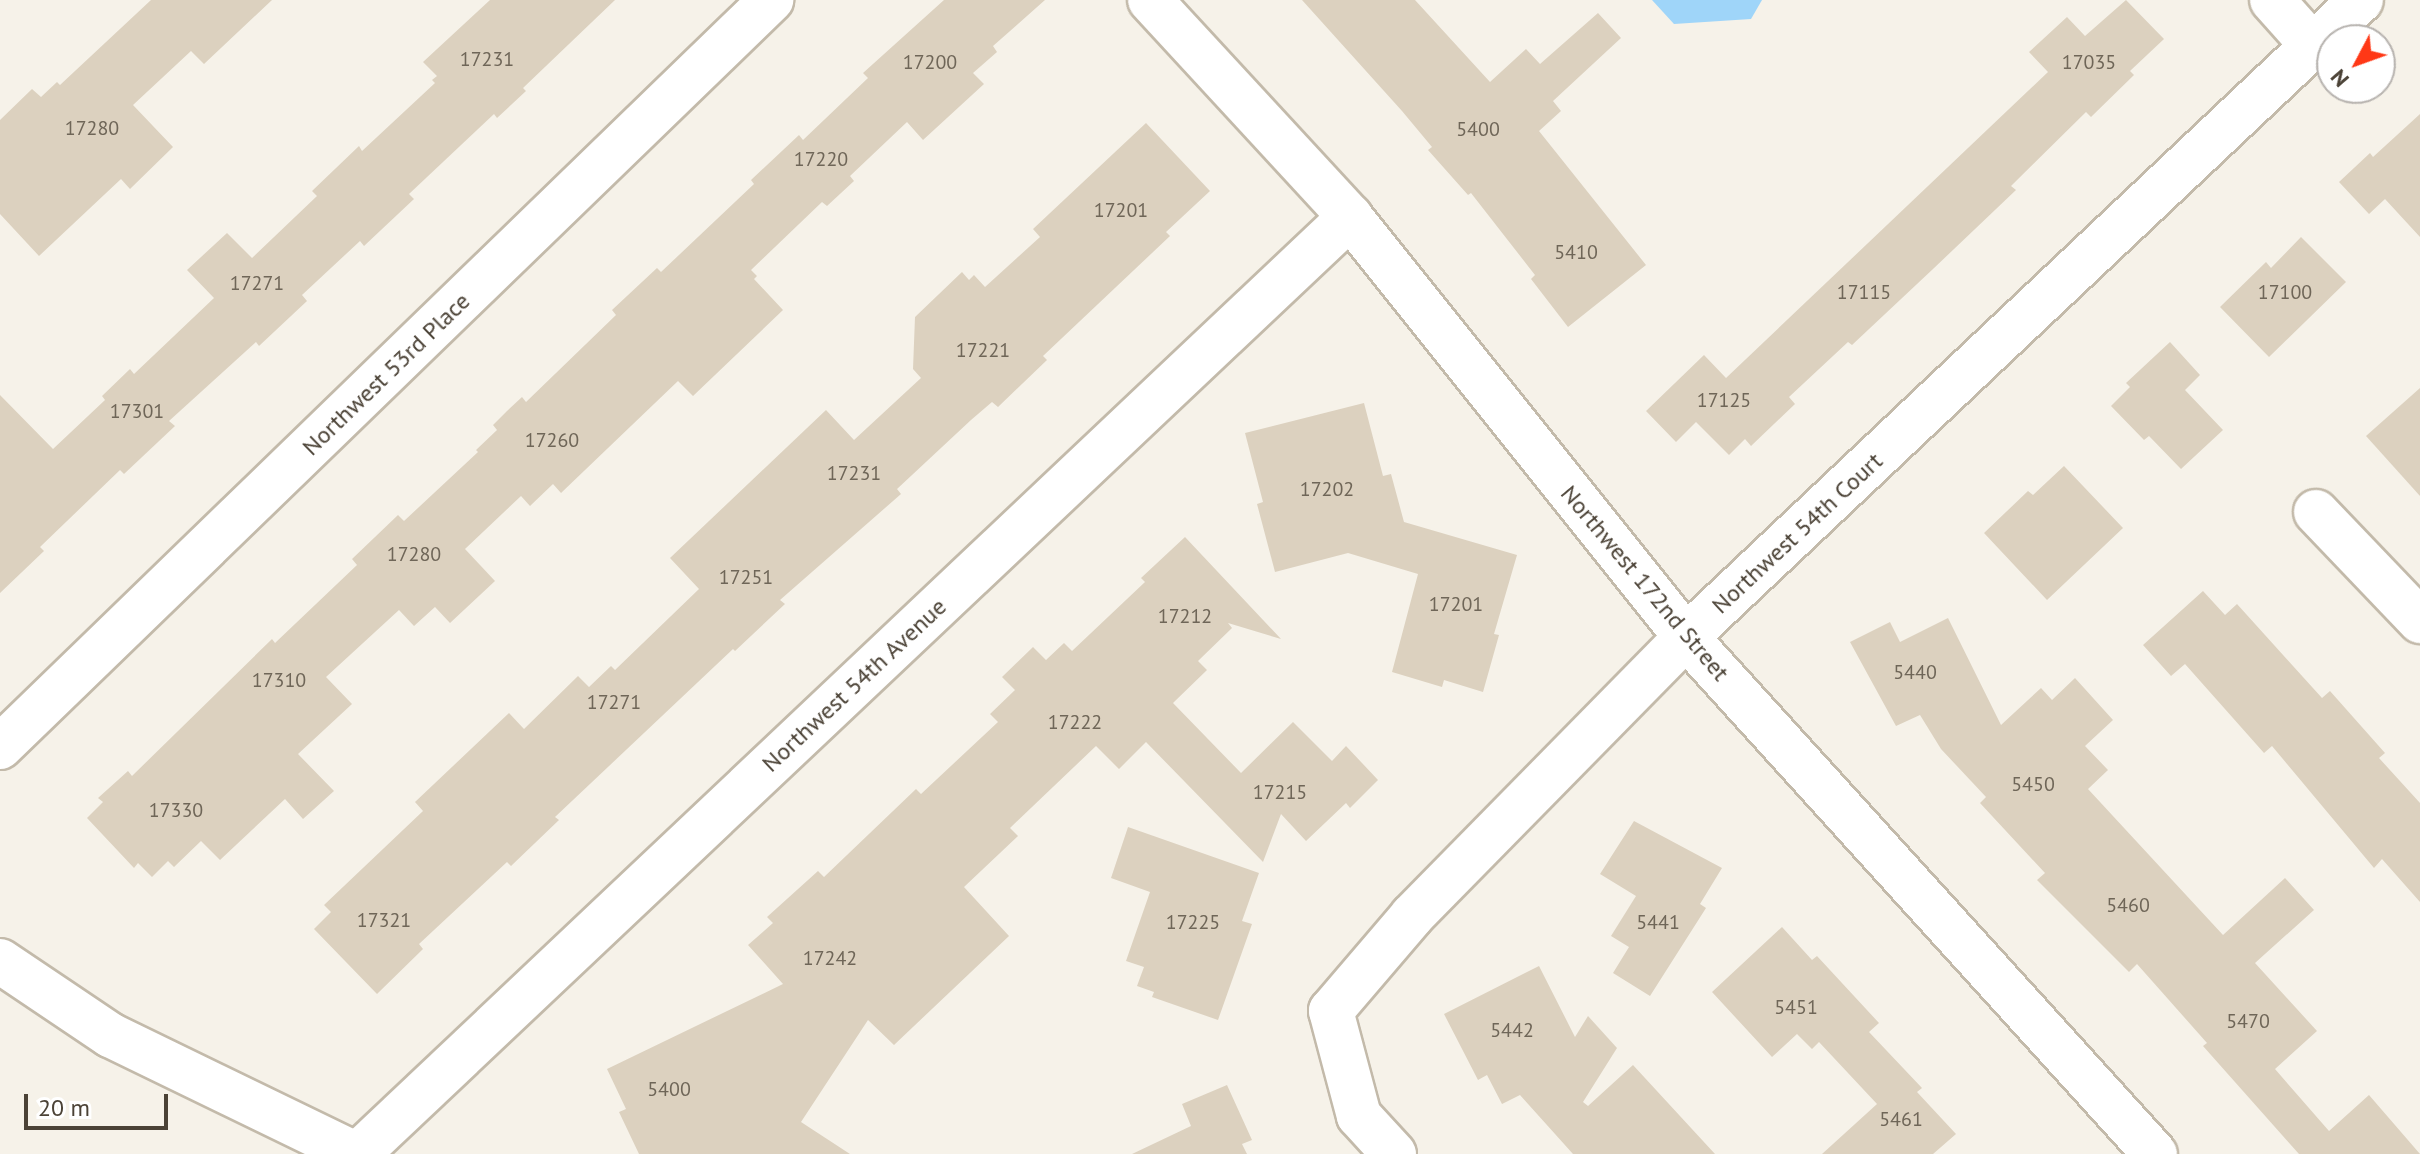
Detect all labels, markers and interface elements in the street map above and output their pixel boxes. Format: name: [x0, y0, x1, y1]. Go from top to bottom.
north arrow: [2316, 24, 2396, 104]
house number: 17231: [460, 47, 514, 71]
house number: 17200: [903, 50, 957, 74]
house number: 17035: [2062, 50, 2116, 74]
text: N: [2324, 64, 2355, 93]
house number: 17280: [65, 116, 119, 140]
house number: 5400: [1456, 117, 1500, 141]
house number: 17220: [794, 147, 848, 171]
house number: 17201: [1094, 198, 1148, 222]
house number: 5410: [1554, 240, 1598, 264]
house number: 17271: [230, 271, 284, 295]
house number: 17115: [1837, 280, 1891, 304]
house number: 17100: [2258, 280, 2312, 304]
street label: Northwest 53rd Place: [296, 287, 476, 461]
house number: 17221: [956, 338, 1010, 362]
house number: 17125: [1697, 388, 1751, 412]
house number: 17301: [110, 399, 164, 423]
house number: 17260: [525, 428, 579, 452]
street label: Northwest 54th Court: [1706, 446, 1888, 620]
house number: 17231: [827, 461, 881, 485]
house number: 17202: [1300, 477, 1354, 501]
street label: Northwest 172nd Street: [1555, 479, 1735, 687]
house number: 17280: [387, 542, 441, 566]
house number: 17251: [719, 565, 773, 589]
street label: Northwest 54th Avenue: [756, 592, 952, 778]
house number: 17201: [1429, 592, 1483, 616]
house number: 17212: [1158, 604, 1212, 628]
house number: 5440: [1893, 660, 1937, 684]
house number: 17310: [252, 668, 306, 692]
house number: 17271: [587, 690, 641, 714]
house number: 17222: [1048, 710, 1102, 734]
house number: 5450: [2011, 772, 2055, 796]
house number: 17215: [1253, 780, 1307, 804]
house number: 17330: [149, 798, 203, 822]
house number: 5460: [2106, 893, 2150, 917]
house number: 17321: [357, 908, 411, 932]
house number: 17225: [1166, 910, 1220, 934]
house number: 5441: [1636, 910, 1680, 934]
house number: 17242: [803, 946, 857, 970]
house number: 5451: [1774, 995, 1818, 1019]
house number: 5470: [2226, 1009, 2270, 1033]
house number: 5442: [1490, 1018, 1534, 1042]
house number: 5400: [647, 1077, 691, 1101]
scale bar: [28, 1078, 172, 1128]
text: 20 m: [38, 1092, 90, 1123]
house number: 5461: [1879, 1107, 1923, 1131]

